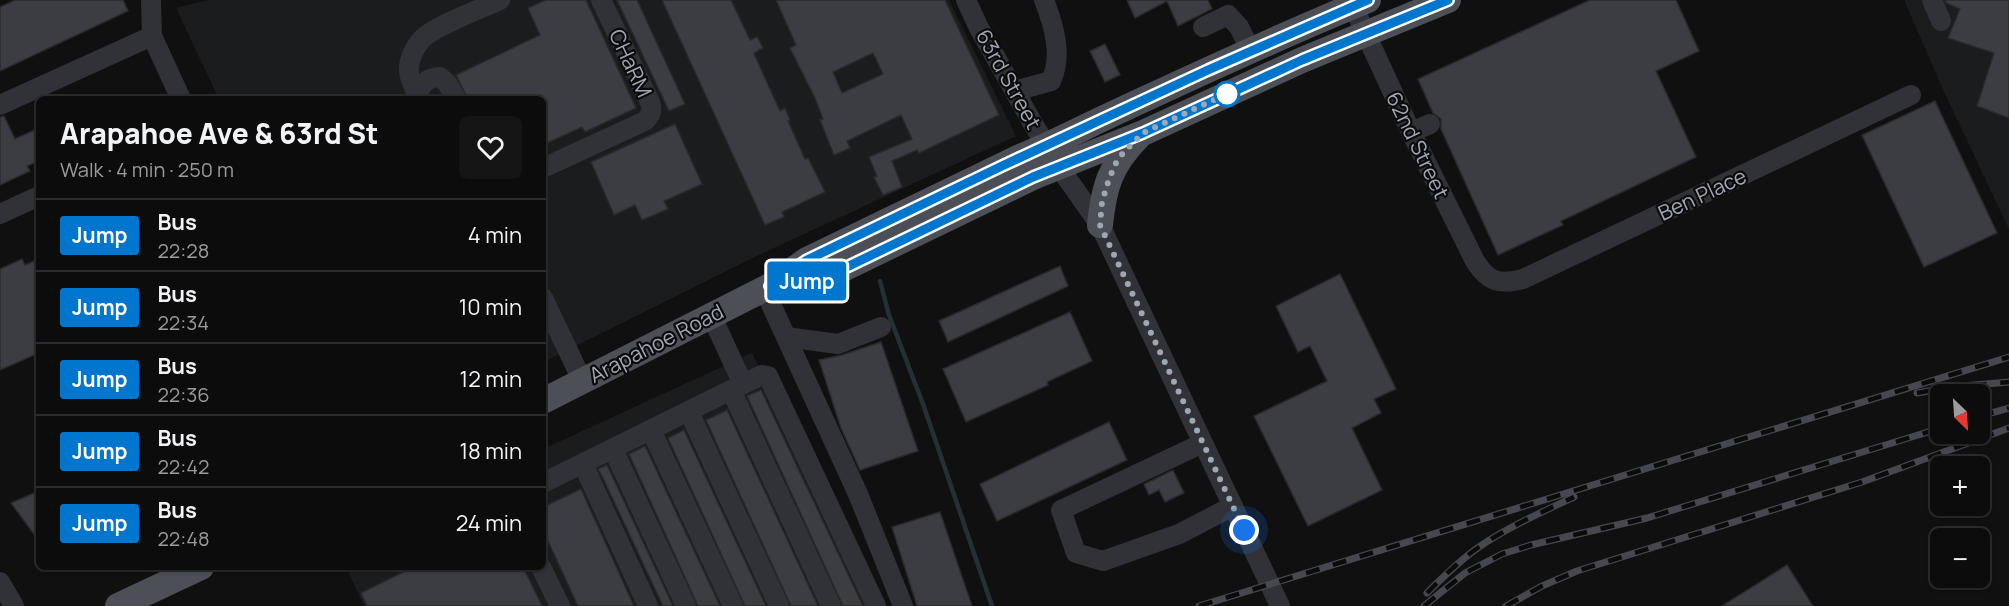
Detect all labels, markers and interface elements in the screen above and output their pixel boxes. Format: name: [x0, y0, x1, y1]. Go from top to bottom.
street label: CHaRM: [603, 24, 659, 102]
street label: 63rd Street: [970, 24, 1048, 134]
unlabelled marker: [1214, 81, 1240, 107]
street label: 62nd Street: [1380, 87, 1456, 203]
text: Arapahoe Ave & 63rd St: [60, 114, 378, 152]
button: heart: [459, 116, 522, 179]
text: Walk · 4 min · 250 m: [60, 156, 234, 183]
street label: Ben Place: [1653, 161, 1751, 227]
text: Bus: [157, 207, 197, 237]
text: 4 min: [468, 220, 522, 250]
text: Jump: [72, 221, 127, 249]
text: 22:28: [157, 237, 209, 264]
line badge: Jump: [765, 262, 849, 300]
text: Jump: [779, 267, 835, 295]
text: Bus: [157, 279, 197, 309]
text: 10 min: [459, 292, 522, 322]
text: Jump: [72, 293, 127, 321]
street label: Arapahoe Road: [584, 297, 728, 389]
text: 22:34: [157, 309, 209, 336]
text: Bus: [157, 351, 197, 381]
text: 12 min: [460, 364, 522, 394]
text: Jump: [72, 365, 127, 393]
text: 22:36: [157, 381, 210, 408]
north arrow: [1930, 384, 1990, 444]
map controls: [1930, 384, 1990, 588]
text: Bus: [157, 423, 197, 453]
text: 18 min: [459, 436, 522, 466]
text: Jump: [72, 437, 127, 465]
text: 22:42: [157, 453, 209, 480]
button: +: [1930, 456, 1990, 516]
text: Bus: [157, 495, 197, 525]
text: 24 min: [456, 508, 522, 538]
text: Jump: [72, 509, 127, 537]
your location: [1229, 515, 1259, 545]
text: 22:48: [157, 525, 210, 552]
button: −: [1930, 528, 1990, 588]

